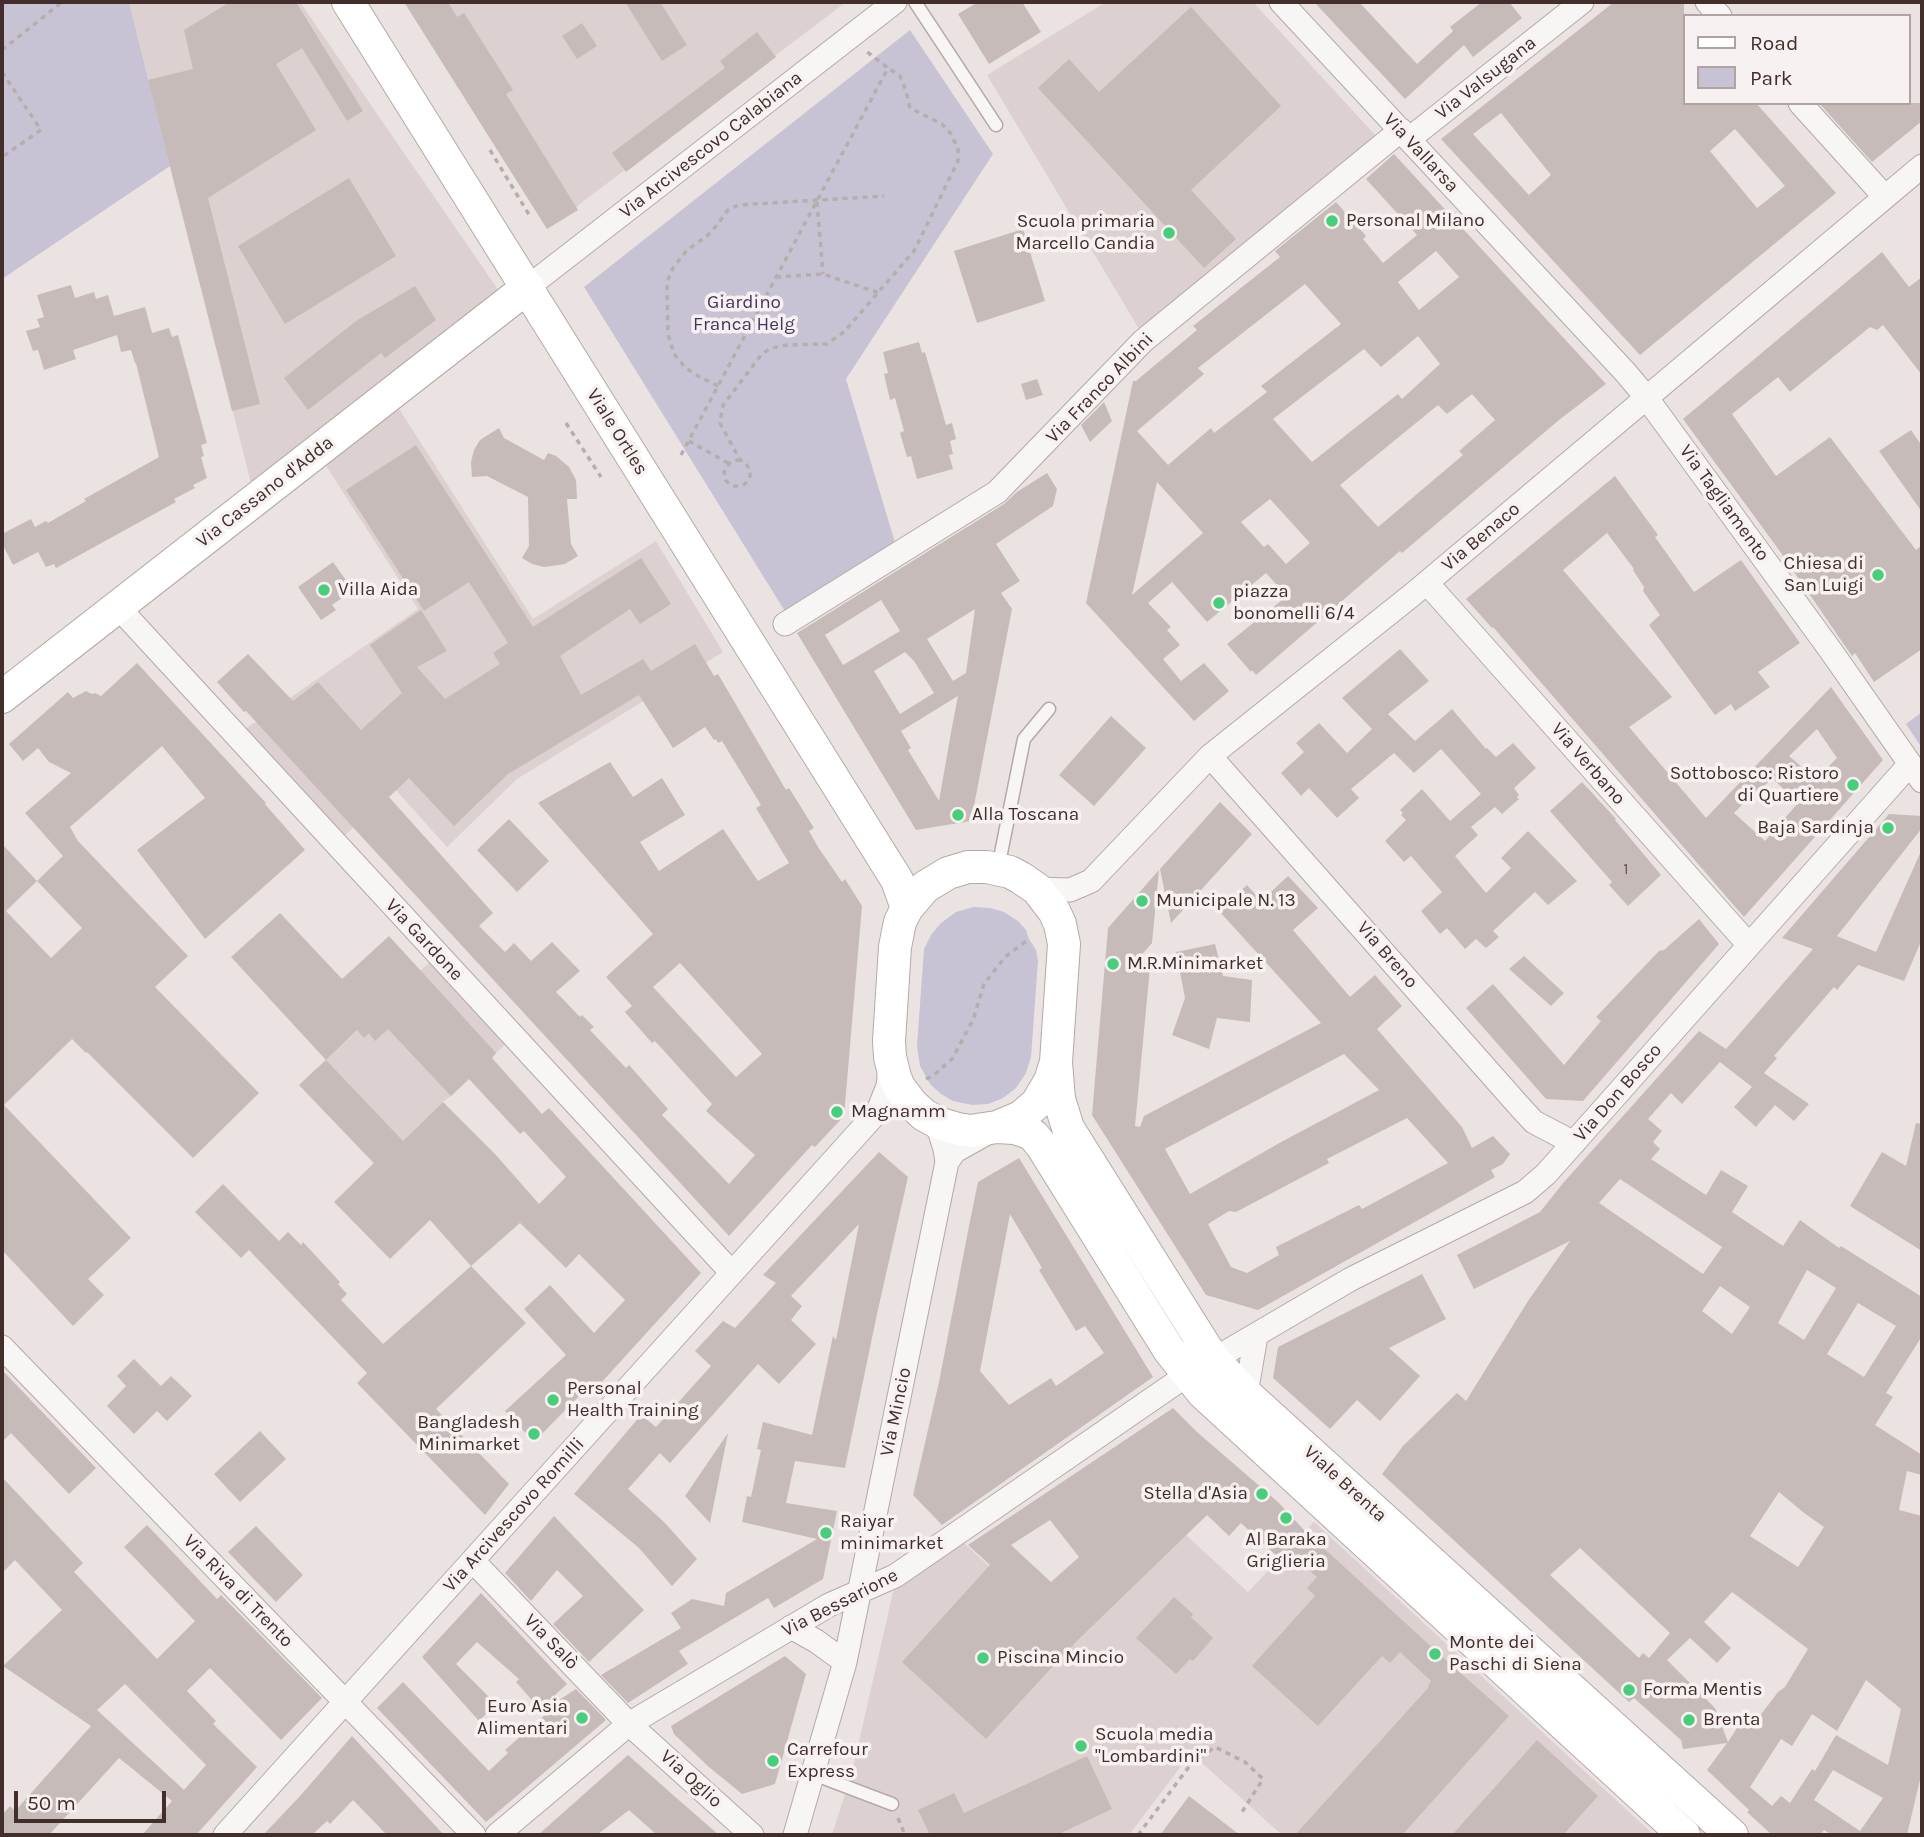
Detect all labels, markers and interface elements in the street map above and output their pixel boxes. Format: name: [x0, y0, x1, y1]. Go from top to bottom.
legend: [1682, 14, 1910, 105]
text: Road: [1750, 31, 1798, 55]
street label: Via Valsugana: [1431, 32, 1541, 124]
text: Park: [1750, 66, 1793, 90]
street label: Via Arcivescovo Calabiana: [615, 67, 807, 223]
street label: Via Vallarsa: [1378, 109, 1464, 197]
place label: Personal Milano: [1346, 210, 1485, 232]
place label: Scuola primaria Marcello Candia: [1016, 211, 1155, 255]
marker: Personal Milano: [1324, 213, 1340, 229]
marker: Scuola primaria Marcello Candia: [1161, 225, 1177, 241]
park label: Giardino Franca Helg: [693, 292, 795, 336]
street label: Via Franco Albini: [1041, 328, 1159, 448]
street label: Viale Ortles: [581, 385, 653, 479]
street label: Via Cassano d'Adda: [192, 431, 338, 553]
street label: Via Tagliamento: [1674, 440, 1774, 566]
street label: Via Benaco: [1437, 498, 1525, 576]
place label: Chiesa di San Luigi: [1784, 553, 1864, 597]
marker: Chiesa di San Luigi: [1870, 567, 1886, 583]
place label: Villa Aida: [338, 579, 418, 601]
place label: piazza bonomelli 6/4: [1233, 581, 1355, 625]
marker: Villa Aida: [316, 582, 332, 598]
marker: piazza bonomelli 6/4: [1211, 595, 1227, 611]
street label: Via Verbano: [1546, 718, 1630, 810]
place label: Sottobosco: Ristoro di Quartiere: [1670, 763, 1839, 807]
marker: Sottobosco: Ristoro di Quartiere: [1845, 777, 1861, 793]
place label: Alla Toscana: [972, 804, 1079, 826]
marker: Alla Toscana: [950, 807, 966, 823]
place label: Baja Sardinja: [1757, 817, 1874, 839]
marker: Baja Sardinja: [1880, 820, 1896, 836]
house number: 1: [1623, 859, 1629, 879]
place label: Municipale N. 13: [1156, 890, 1296, 912]
marker: Municipale N. 13: [1134, 893, 1150, 909]
street label: Via Gardone: [380, 894, 468, 986]
street label: Via Breno: [1352, 917, 1422, 993]
place label: M.R.Minimarket: [1127, 953, 1263, 975]
marker: M.R.Minimarket: [1105, 956, 1121, 972]
street label: Via Don Bosco: [1569, 1039, 1667, 1147]
place label: Magnamm: [851, 1101, 946, 1123]
marker: Magnamm: [829, 1104, 845, 1120]
street label: Via Mincio: [875, 1365, 917, 1459]
place label: Personal Health Training: [567, 1378, 699, 1422]
marker: Personal Health Training: [545, 1392, 561, 1408]
place label: Bangladesh Minimarket: [417, 1412, 520, 1456]
marker: Bangladesh Minimarket: [526, 1426, 542, 1442]
street label: Via Arcivescovo Romilli: [439, 1433, 589, 1597]
street label: Viale Brenta: [1299, 1441, 1391, 1527]
place label: Stella d'Asia: [1143, 1483, 1248, 1505]
marker: Stella d'Asia: [1254, 1486, 1270, 1502]
marker: Al Baraka Griglieria: [1278, 1510, 1294, 1526]
place label: Raiyar minimarket: [840, 1511, 943, 1555]
marker: Raiyar minimarket: [818, 1525, 834, 1541]
place label: Al Baraka Griglieria: [1245, 1529, 1327, 1573]
street label: Via Riva di Trento: [178, 1530, 298, 1652]
street label: Via Bessarione: [778, 1564, 902, 1642]
street label: Via Salò: [519, 1609, 583, 1675]
place label: Monte dei Paschi di Siena: [1449, 1632, 1582, 1676]
marker: Monte dei Paschi di Siena: [1427, 1646, 1443, 1662]
place label: Piscina Mincio: [997, 1647, 1124, 1669]
marker: Piscina Mincio: [975, 1650, 991, 1666]
place label: Forma Mentis: [1643, 1679, 1763, 1701]
marker: Forma Mentis: [1621, 1682, 1637, 1698]
place label: Euro Asia Alimentari: [477, 1696, 568, 1740]
place label: Brenta: [1703, 1709, 1761, 1731]
marker: Euro Asia Alimentari: [574, 1710, 590, 1726]
marker: Brenta: [1681, 1712, 1697, 1728]
place label: Scuola media "Lombardini": [1095, 1724, 1213, 1768]
marker: Scuola media "Lombardini": [1073, 1738, 1089, 1754]
place label: Carrefour Express: [787, 1739, 868, 1783]
street label: Via Oglio: [655, 1745, 727, 1813]
marker: Carrefour Express: [765, 1753, 781, 1769]
scale bar: [18, 1778, 170, 1822]
text: 50 m: [27, 1791, 76, 1815]

